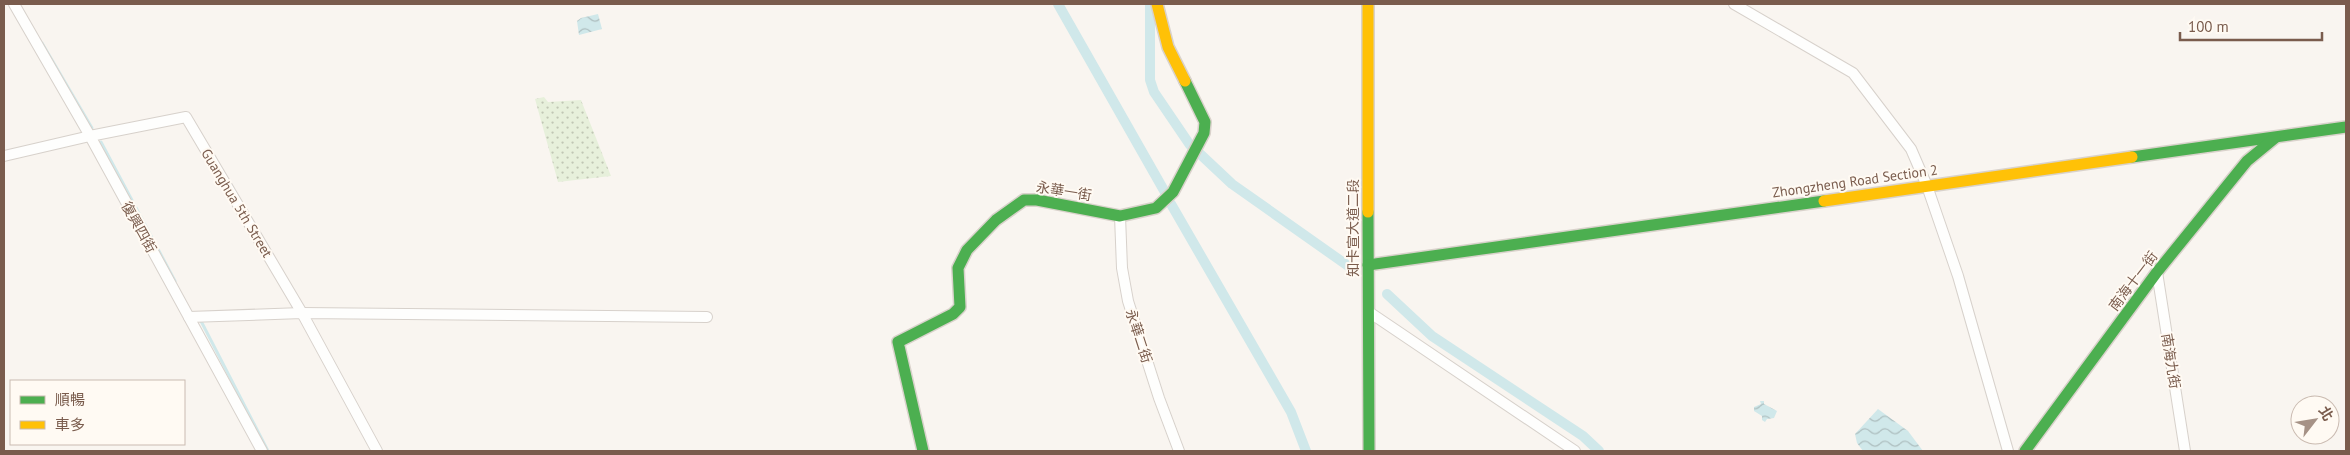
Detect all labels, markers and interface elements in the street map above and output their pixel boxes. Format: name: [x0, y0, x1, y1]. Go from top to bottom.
scale bar: [2180, 10, 2322, 42]
text: 100 m: [2188, 17, 2229, 36]
street label: Guanghua 5th Street: [197, 145, 277, 261]
street label: Zhongzheng Road Section 2: [1771, 160, 1939, 202]
street label: 永華一街: [1035, 178, 1093, 204]
street label: 知卡宣大道二段: [1344, 179, 1362, 277]
street label: 復興四街: [118, 198, 160, 256]
street label: 南海十一街: [2105, 248, 2161, 314]
street label: 永華二街: [1122, 307, 1156, 365]
street label: 南海九街: [2158, 332, 2184, 390]
legend: [10, 380, 185, 445]
text: 順暢: [55, 390, 85, 409]
north arrow: [2290, 395, 2340, 445]
text: 北: [2315, 403, 2337, 424]
text: 車多: [55, 415, 85, 434]

